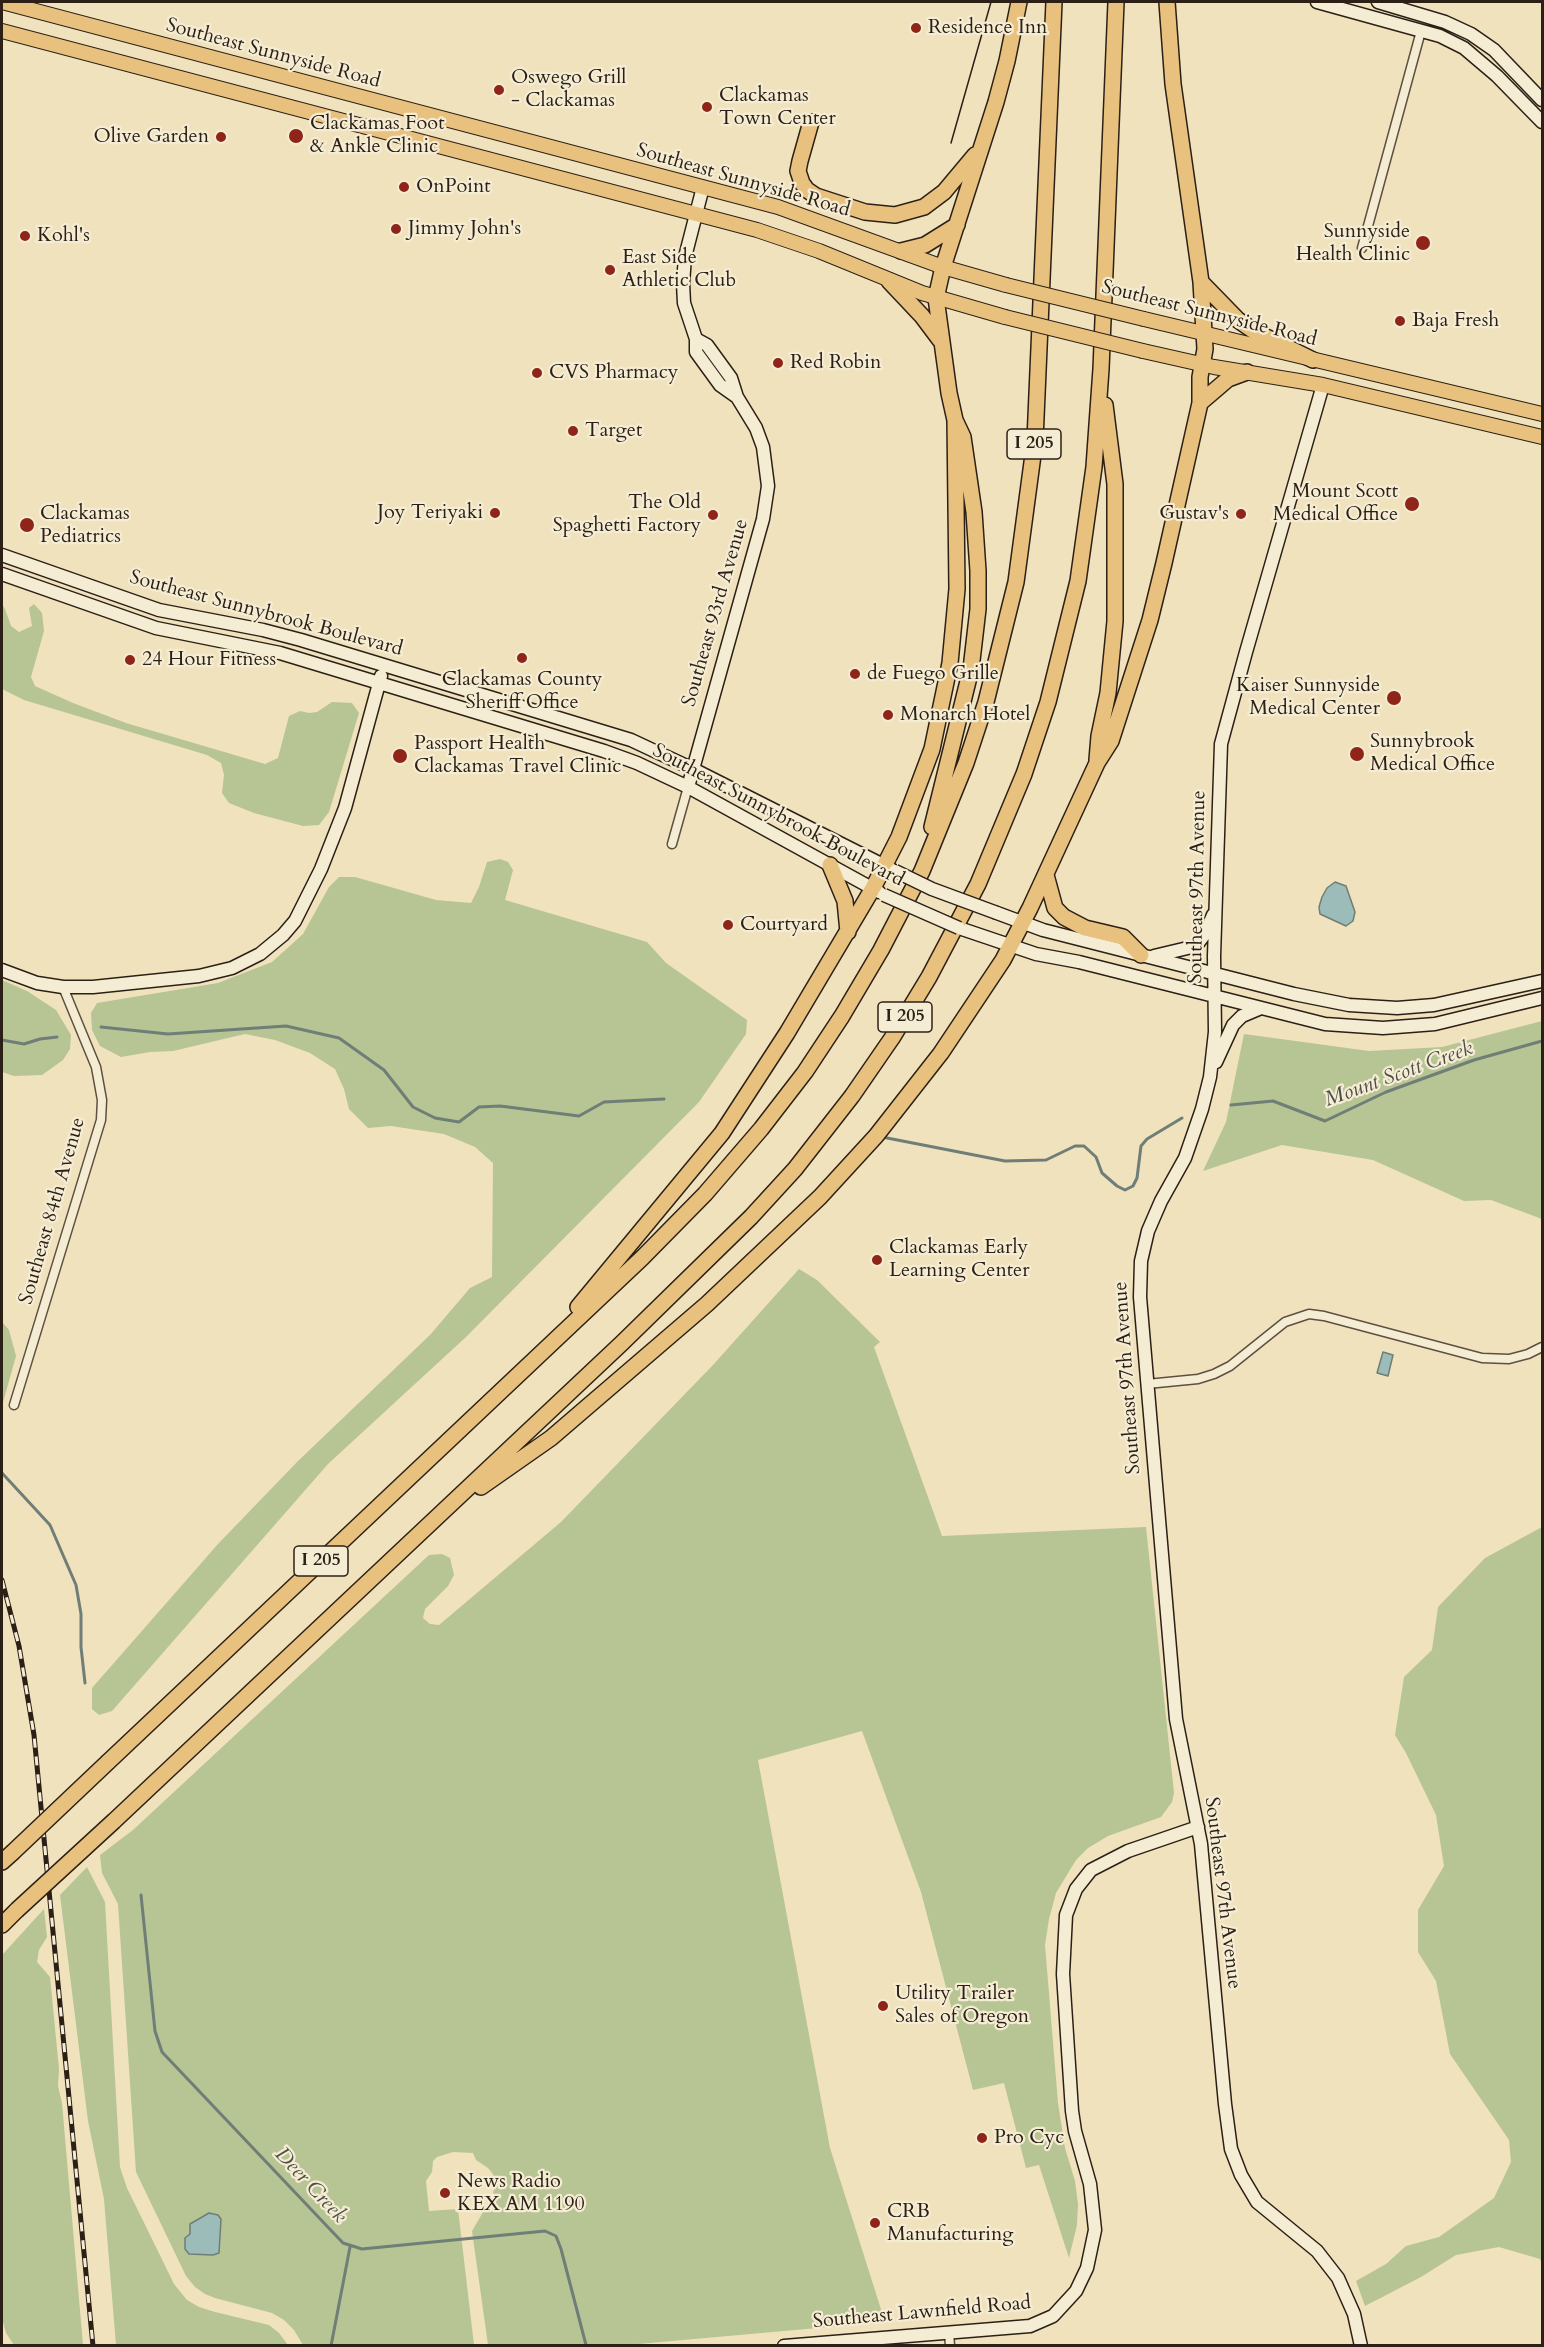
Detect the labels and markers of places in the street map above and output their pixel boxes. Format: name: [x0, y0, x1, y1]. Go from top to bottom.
place label: Residence Inn: [928, 16, 1047, 40]
marker: Residence Inn: [909, 21, 923, 35]
place label: Oswego Grill - Clackamas: [511, 66, 626, 113]
marker: Oswego Grill - Clackamas: [492, 83, 506, 97]
place label: Clackamas Town Center: [719, 84, 836, 131]
marker: Clackamas Town Center: [700, 100, 714, 114]
place label: Clackamas Foot & Ankle Clinic: [310, 112, 444, 159]
place label: Olive Garden: [94, 125, 209, 149]
marker: Clackamas Foot & Ankle Clinic: [287, 127, 305, 145]
marker: Olive Garden: [214, 130, 228, 144]
place label: OnPoint: [416, 175, 491, 199]
marker: OnPoint: [397, 180, 411, 194]
place label: Jimmy John's: [408, 217, 521, 241]
place label: Sunnyside Health Clinic: [1296, 220, 1410, 267]
marker: Jimmy John's: [389, 222, 403, 236]
place label: Kohl's: [37, 224, 90, 248]
marker: Kohl's: [18, 229, 32, 243]
marker: Sunnyside Health Clinic: [1414, 234, 1432, 252]
place label: East Side Athletic Club: [622, 246, 736, 293]
marker: East Side Athletic Club: [603, 263, 617, 277]
place label: Baja Fresh: [1412, 309, 1499, 333]
marker: Baja Fresh: [1393, 314, 1407, 328]
place label: Red Robin: [790, 351, 881, 375]
marker: Red Robin: [771, 356, 785, 370]
place label: CVS Pharmacy: [549, 361, 678, 385]
marker: CVS Pharmacy: [530, 366, 544, 380]
place label: Target: [585, 419, 642, 443]
marker: Target: [566, 424, 580, 438]
place label: Mount Scott Medical Office: [1273, 480, 1398, 527]
place label: The Old Spaghetti Factory: [553, 491, 701, 538]
marker: Mount Scott Medical Office: [1403, 495, 1421, 513]
place label: Joy Teriyaki: [377, 501, 483, 525]
place label: Clackamas Pediatrics: [40, 502, 130, 549]
place label: Gustav's: [1159, 502, 1229, 526]
marker: Joy Teriyaki: [488, 506, 502, 520]
marker: Gustav's: [1234, 507, 1248, 521]
marker: The Old Spaghetti Factory: [706, 508, 720, 522]
marker: Clackamas Pediatrics: [18, 516, 36, 534]
place label: 24 Hour Fitness: [142, 648, 276, 672]
marker: Clackamas County Sheriff Office: [515, 651, 529, 665]
marker: 24 Hour Fitness: [123, 653, 137, 667]
place label: de Fuego Grille: [867, 662, 999, 686]
marker: de Fuego Grille: [848, 667, 862, 681]
place label: Clackamas County Sheriff Office: [442, 668, 602, 715]
place label: Kaiser Sunnyside Medical Center: [1236, 674, 1380, 721]
marker: Kaiser Sunnyside Medical Center: [1385, 689, 1403, 707]
place label: Monarch Hotel: [900, 703, 1030, 727]
marker: Monarch Hotel: [881, 708, 895, 722]
place label: Sunnybrook Medical Office: [1370, 730, 1495, 777]
place label: Passport Health Clackamas Travel Clinic: [414, 732, 621, 779]
marker: Sunnybrook Medical Office: [1348, 745, 1366, 763]
marker: Passport Health Clackamas Travel Clinic: [391, 747, 409, 765]
place label: Courtyard: [740, 913, 828, 937]
marker: Courtyard: [721, 918, 735, 932]
place label: Clackamas Early Learning Center: [889, 1236, 1029, 1283]
marker: Clackamas Early Learning Center: [870, 1253, 884, 1267]
place label: Utility Trailer Sales of Oregon: [895, 1982, 1029, 2029]
marker: Utility Trailer Sales of Oregon: [876, 1999, 890, 2013]
place label: Pro Cyc: [994, 2126, 1064, 2150]
marker: Pro Cyc: [975, 2131, 989, 2145]
place label: News Radio KEX AM 1190: [457, 2170, 585, 2217]
marker: News Radio KEX AM 1190: [438, 2186, 452, 2200]
place label: CRB Manufacturing: [887, 2200, 1013, 2247]
marker: CRB Manufacturing: [868, 2216, 882, 2230]

